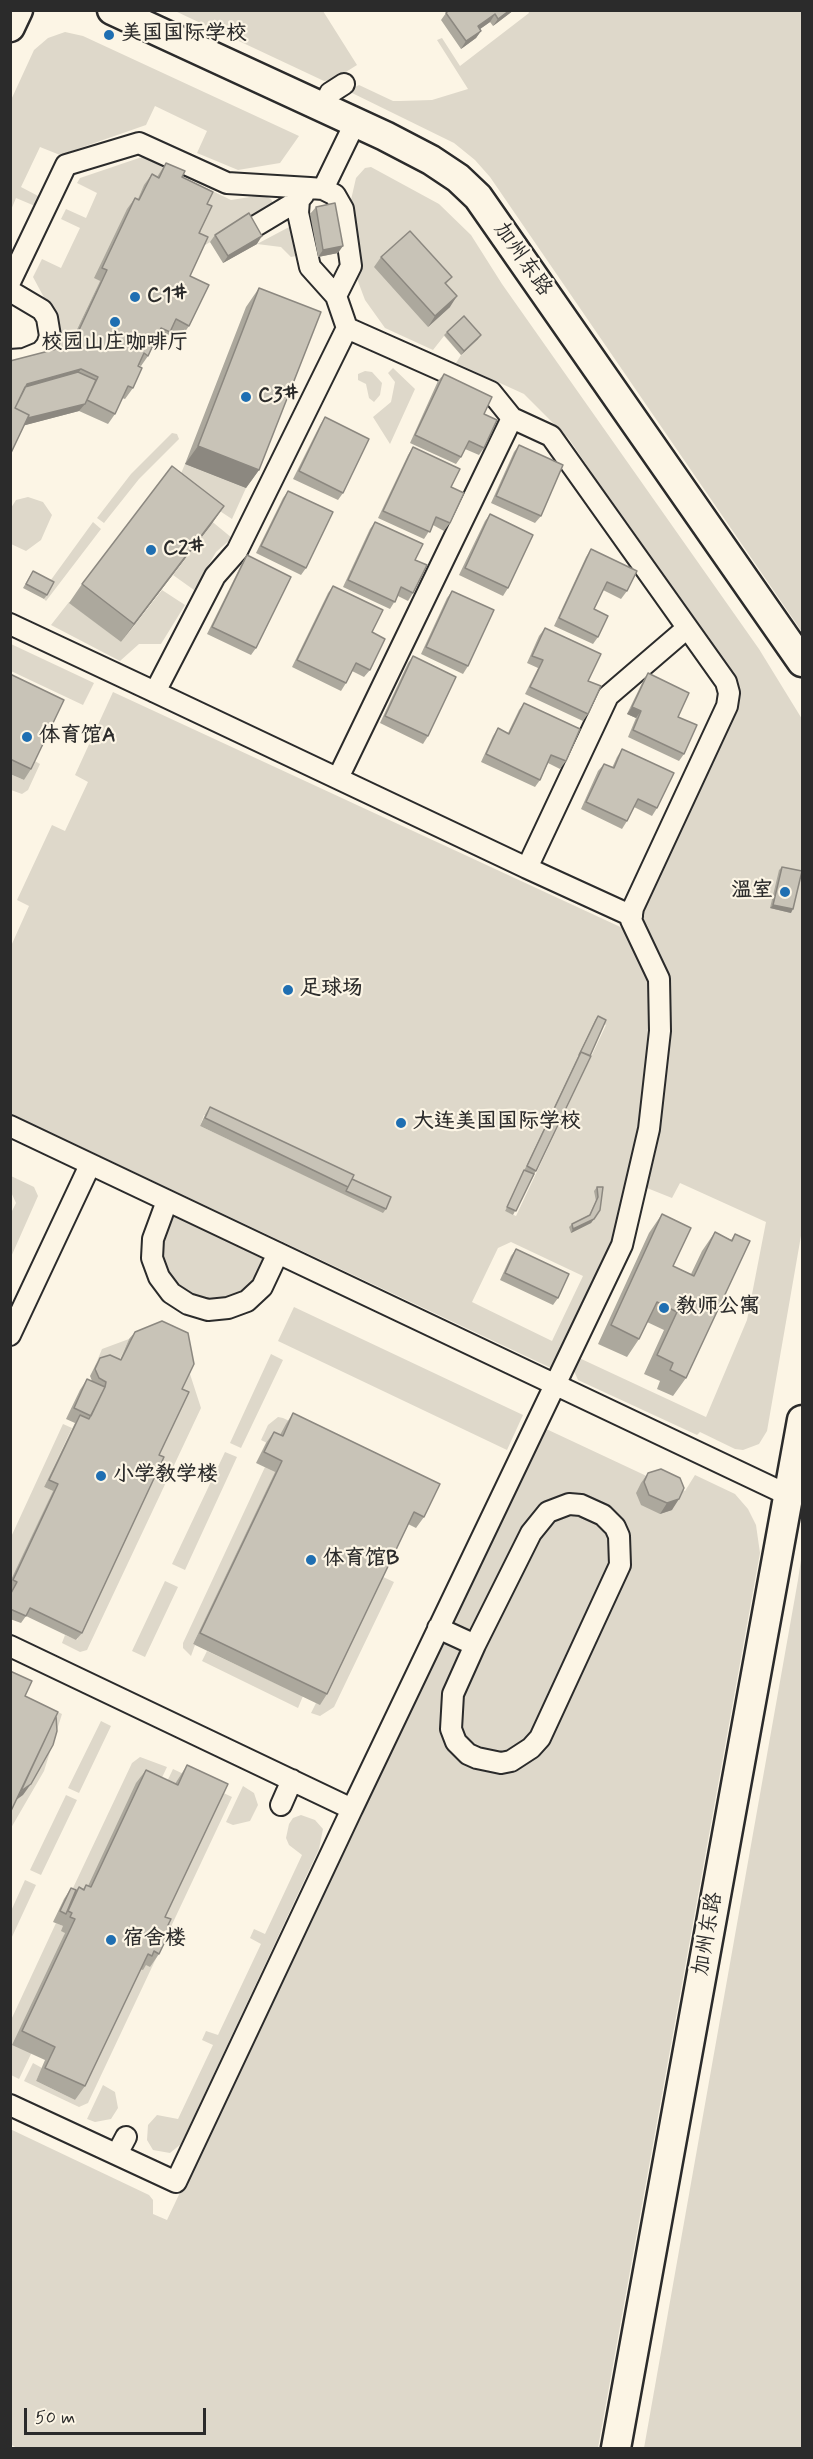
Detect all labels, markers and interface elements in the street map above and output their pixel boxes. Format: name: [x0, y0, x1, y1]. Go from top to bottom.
place label: 美国国际学校: [121, 22, 247, 48]
marker: 美国国际学校: [102, 28, 116, 42]
street label: 加州东路: [488, 218, 556, 302]
place label: C1#: [147, 284, 187, 310]
marker: C1#: [128, 290, 142, 304]
marker: 校园山庄咖啡厅: [108, 315, 122, 329]
place label: 校园山庄咖啡厅: [42, 331, 188, 357]
place label: C3#: [258, 384, 298, 410]
marker: C3#: [239, 390, 253, 404]
place label: C2#: [163, 537, 204, 563]
marker: C2#: [144, 543, 158, 557]
place label: 体育馆A: [39, 724, 116, 750]
marker: 体育馆A: [20, 730, 34, 744]
place label: 温室: [731, 879, 773, 905]
marker: 温室: [778, 885, 792, 899]
place label: 足球场: [300, 977, 363, 1003]
marker: 足球场: [281, 983, 295, 997]
place label: 大连美国国际学校: [413, 1110, 581, 1136]
marker: 大连美国国际学校: [394, 1116, 408, 1130]
place label: 教师公寓: [676, 1295, 760, 1321]
marker: 教师公寓: [657, 1301, 671, 1315]
place label: 小学教学楼: [113, 1463, 218, 1489]
marker: 小学教学楼: [94, 1469, 108, 1483]
place label: 体育馆B: [323, 1547, 399, 1573]
marker: 体育馆B: [304, 1553, 318, 1567]
street label: 加州东路: [689, 1890, 729, 1978]
place label: 宿舍楼: [123, 1927, 186, 1953]
marker: 宿舍楼: [104, 1933, 118, 1947]
scale bar: [27, 2396, 208, 2434]
text: 50 m: [35, 2406, 75, 2430]

